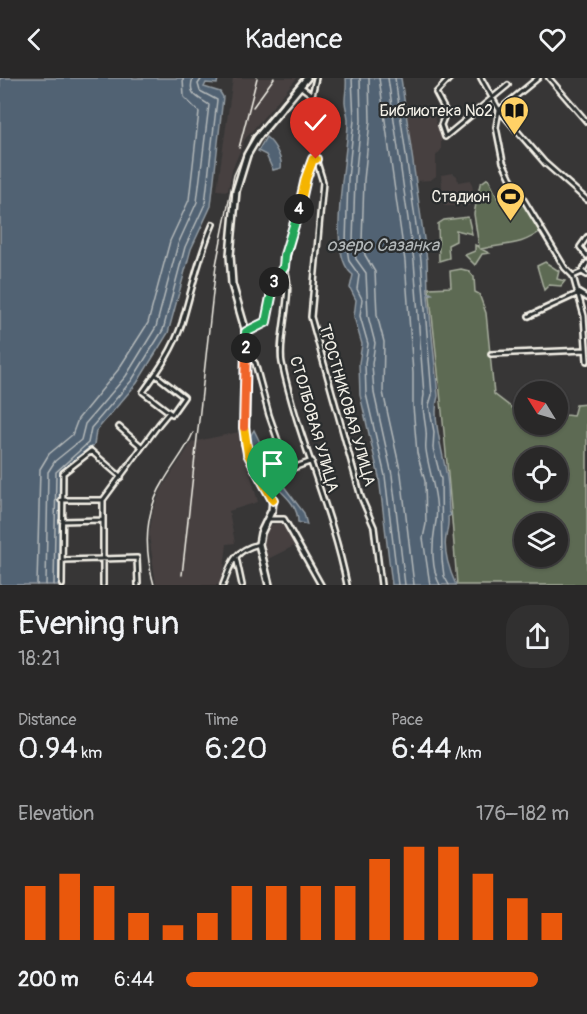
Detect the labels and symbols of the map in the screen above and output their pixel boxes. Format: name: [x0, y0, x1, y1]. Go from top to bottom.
library icon: Библиотека №2: [498, 94, 530, 136]
pin: [290, 97, 341, 159]
place label: Библиотека №2: [380, 101, 493, 121]
sports icon: Стадион: [495, 180, 527, 222]
place label: Стадион: [431, 187, 490, 207]
pin: 4: [284, 194, 314, 224]
water label: озеро Сазанка: [327, 234, 441, 257]
pin: 3: [259, 267, 289, 297]
street label: ТРОСТНИКОВАЯ УЛИЦА: [314, 322, 380, 489]
pin: 2: [231, 333, 261, 363]
street label: СТОЛБОВАЯ УЛИЦА: [285, 354, 343, 495]
north arrow: [514, 381, 568, 435]
pin: [247, 438, 298, 500]

